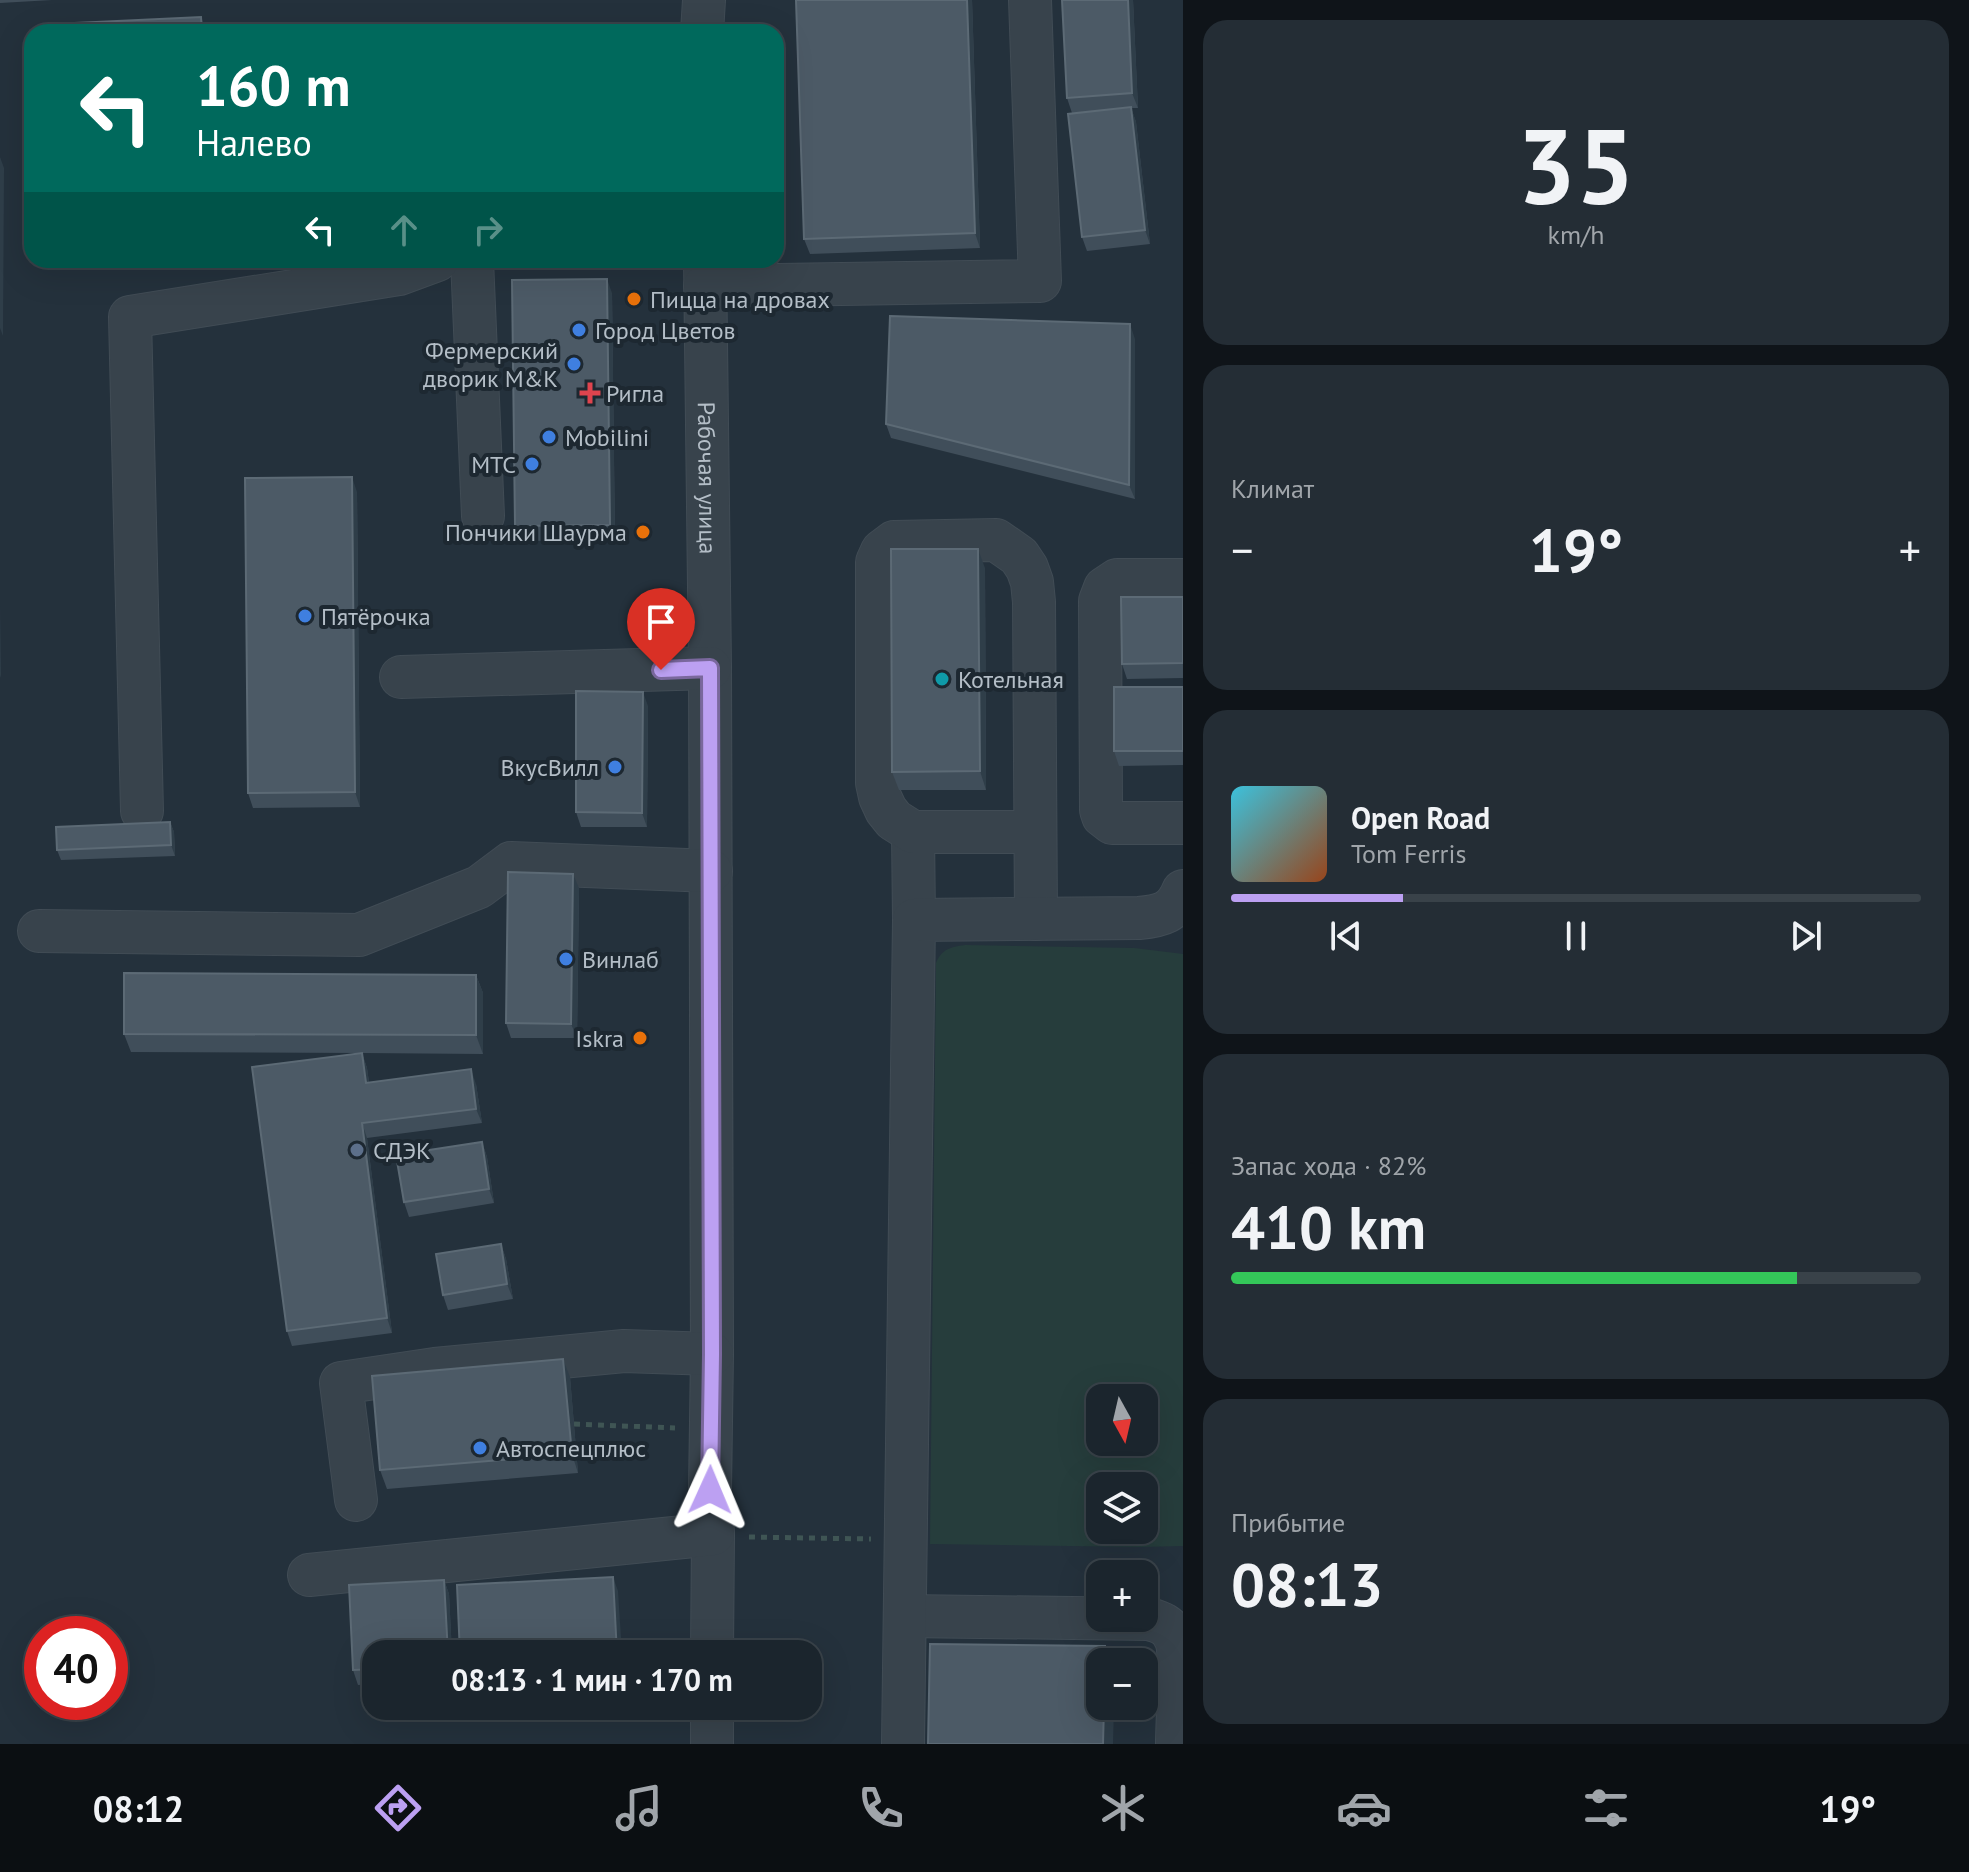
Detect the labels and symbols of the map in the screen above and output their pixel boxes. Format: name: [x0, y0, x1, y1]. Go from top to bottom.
place label: Пицца на дровах: [650, 284, 830, 315]
marker: Пицца на дровах: [625, 290, 643, 308]
place label: Город Цветов: [595, 315, 736, 346]
marker: Город Цветов: [570, 321, 588, 339]
place label: Фермерский дворик М&K: [423, 335, 558, 394]
marker: Фермерский дворик М&K: [565, 355, 583, 373]
place label: Ригла: [606, 378, 664, 409]
marker: Ригла: [581, 384, 599, 402]
street label: Рабочая улица: [691, 401, 724, 555]
place label: Mobilini: [565, 422, 649, 453]
marker: Mobilini: [540, 428, 558, 446]
place label: МТС: [471, 449, 516, 480]
marker: МТС: [523, 455, 541, 473]
place label: Пончики Шаурма: [445, 517, 627, 548]
marker: Пончики Шаурма: [634, 523, 652, 541]
pin: [627, 588, 695, 670]
place label: Пятёрочка: [321, 601, 431, 632]
marker: Пятёрочка: [296, 607, 314, 625]
place label: Котельная: [958, 664, 1064, 695]
marker: Котельная: [933, 670, 951, 688]
place label: ВкусВилл: [500, 752, 599, 783]
marker: ВкусВилл: [606, 758, 624, 776]
place label: Винлаб: [582, 944, 659, 975]
marker: Винлаб: [557, 950, 575, 968]
place label: Iskra: [575, 1023, 624, 1054]
marker: Iskra: [631, 1029, 649, 1047]
place label: СДЭК: [373, 1135, 431, 1166]
marker: СДЭК: [348, 1141, 366, 1159]
north arrow: [1086, 1384, 1158, 1456]
place label: Автоспецплюс: [496, 1433, 646, 1464]
marker: Автоспецплюс: [471, 1439, 489, 1457]
position arrow: [668, 1448, 752, 1532]
speed limit sign: 40: [24, 1616, 128, 1720]

